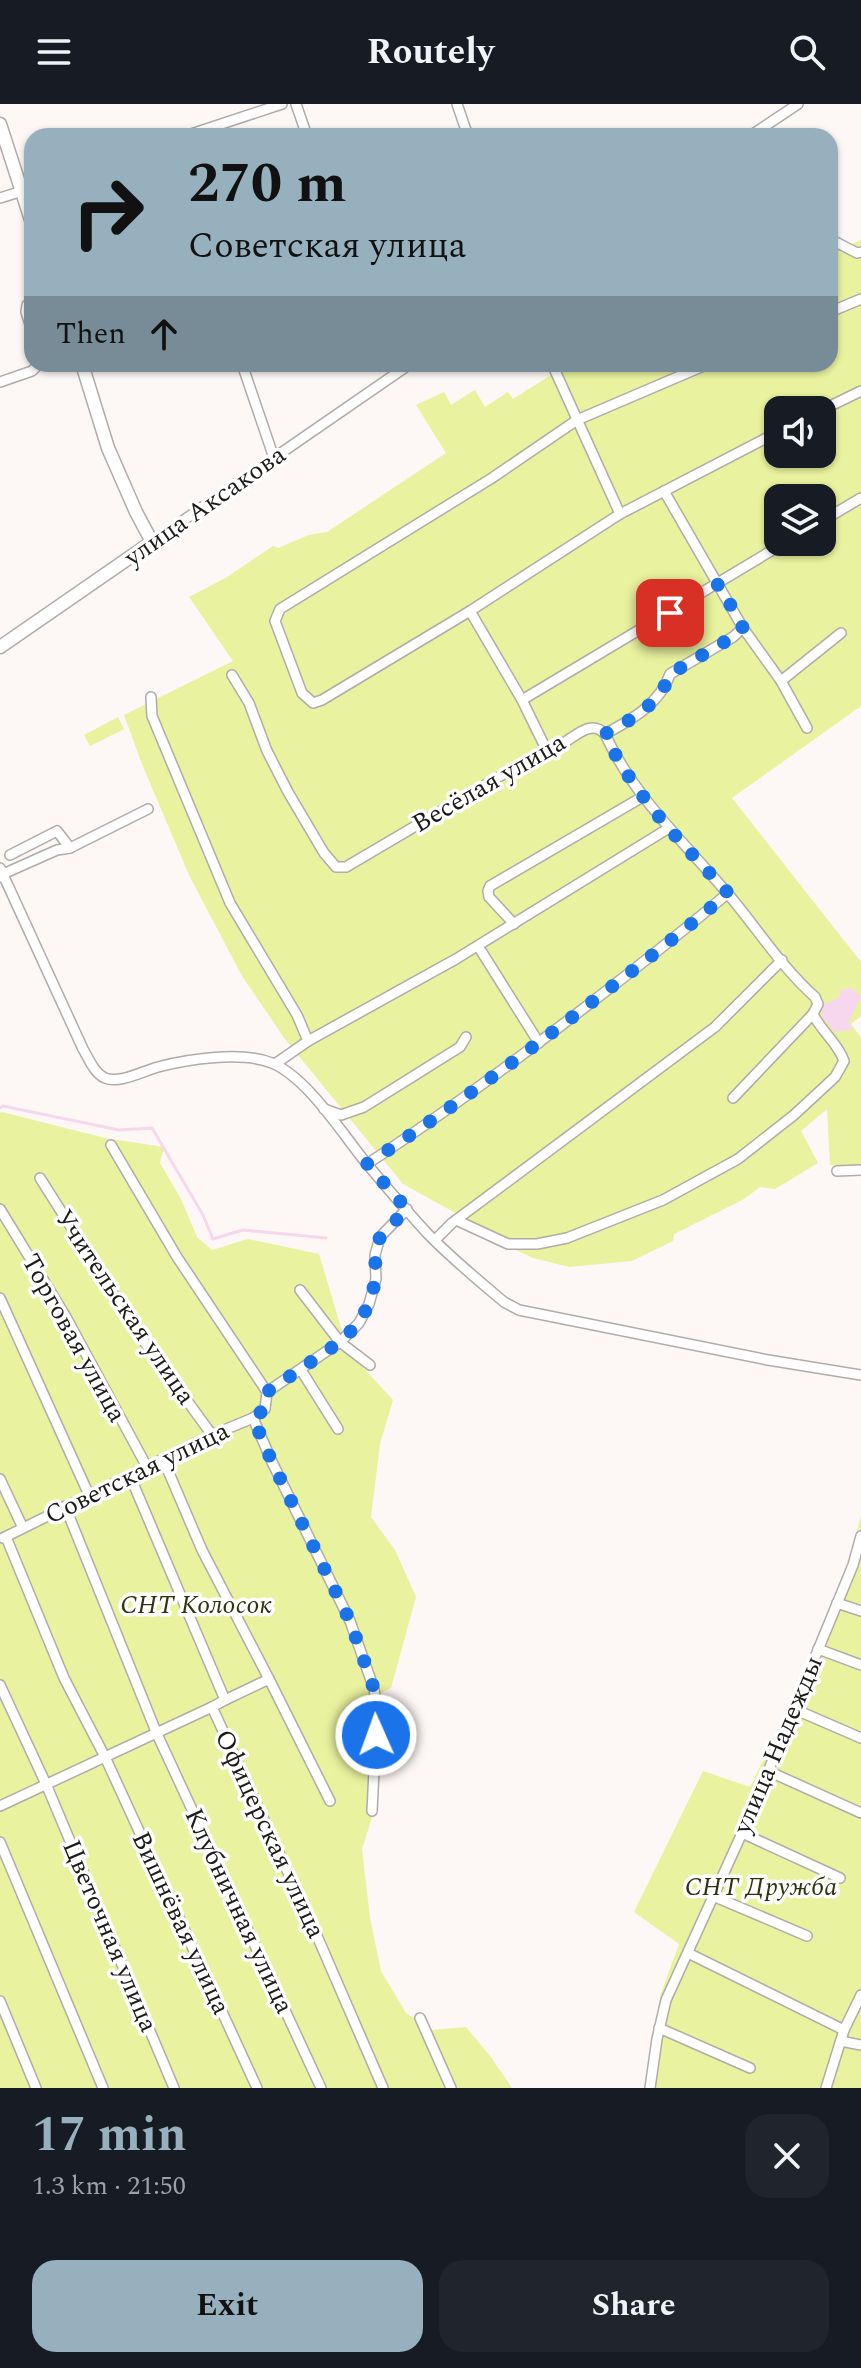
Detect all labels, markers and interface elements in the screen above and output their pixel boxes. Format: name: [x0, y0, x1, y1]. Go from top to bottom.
text: Routely: [367, 25, 494, 80]
icon: menu: [32, 30, 76, 74]
icon: search: [785, 30, 829, 74]
text: 270 m: [188, 142, 347, 227]
icon: right: [56, 160, 160, 264]
text: Советская улица: [188, 219, 466, 274]
text: Then: [56, 311, 126, 357]
icon: ahead: [142, 312, 186, 356]
map controls: [764, 396, 836, 556]
button: sound: [764, 396, 836, 468]
street label: улица Аксакова: [115, 435, 294, 577]
button: layers: [764, 484, 836, 556]
pin: [636, 579, 704, 647]
icon: arrive: [648, 591, 692, 635]
street label: Весёлая улица: [404, 723, 574, 843]
street label: Учительская улица: [45, 1201, 206, 1413]
street label: Торговая улица: [11, 1246, 137, 1430]
street label: Советская улица: [38, 1411, 236, 1535]
park label: СНТ Колосок: [120, 1585, 272, 1625]
street label: улица Надежды: [722, 1650, 834, 1841]
position arrow: [334, 1693, 418, 1777]
street label: Офицерская улица: [204, 1723, 336, 1945]
street label: Клубничная улица: [174, 1802, 304, 2021]
street label: Вишнёвая улица: [121, 1825, 241, 2022]
street label: Цветочная улица: [51, 1834, 169, 2039]
park label: СНТ Дружба: [685, 1867, 837, 1907]
text: 17 min: [32, 2099, 187, 2172]
button: close: [745, 2114, 829, 2198]
text: 1.3 km · 21:50: [32, 2166, 186, 2206]
button: Exit: [32, 2260, 423, 2352]
button: Share: [439, 2260, 829, 2352]

